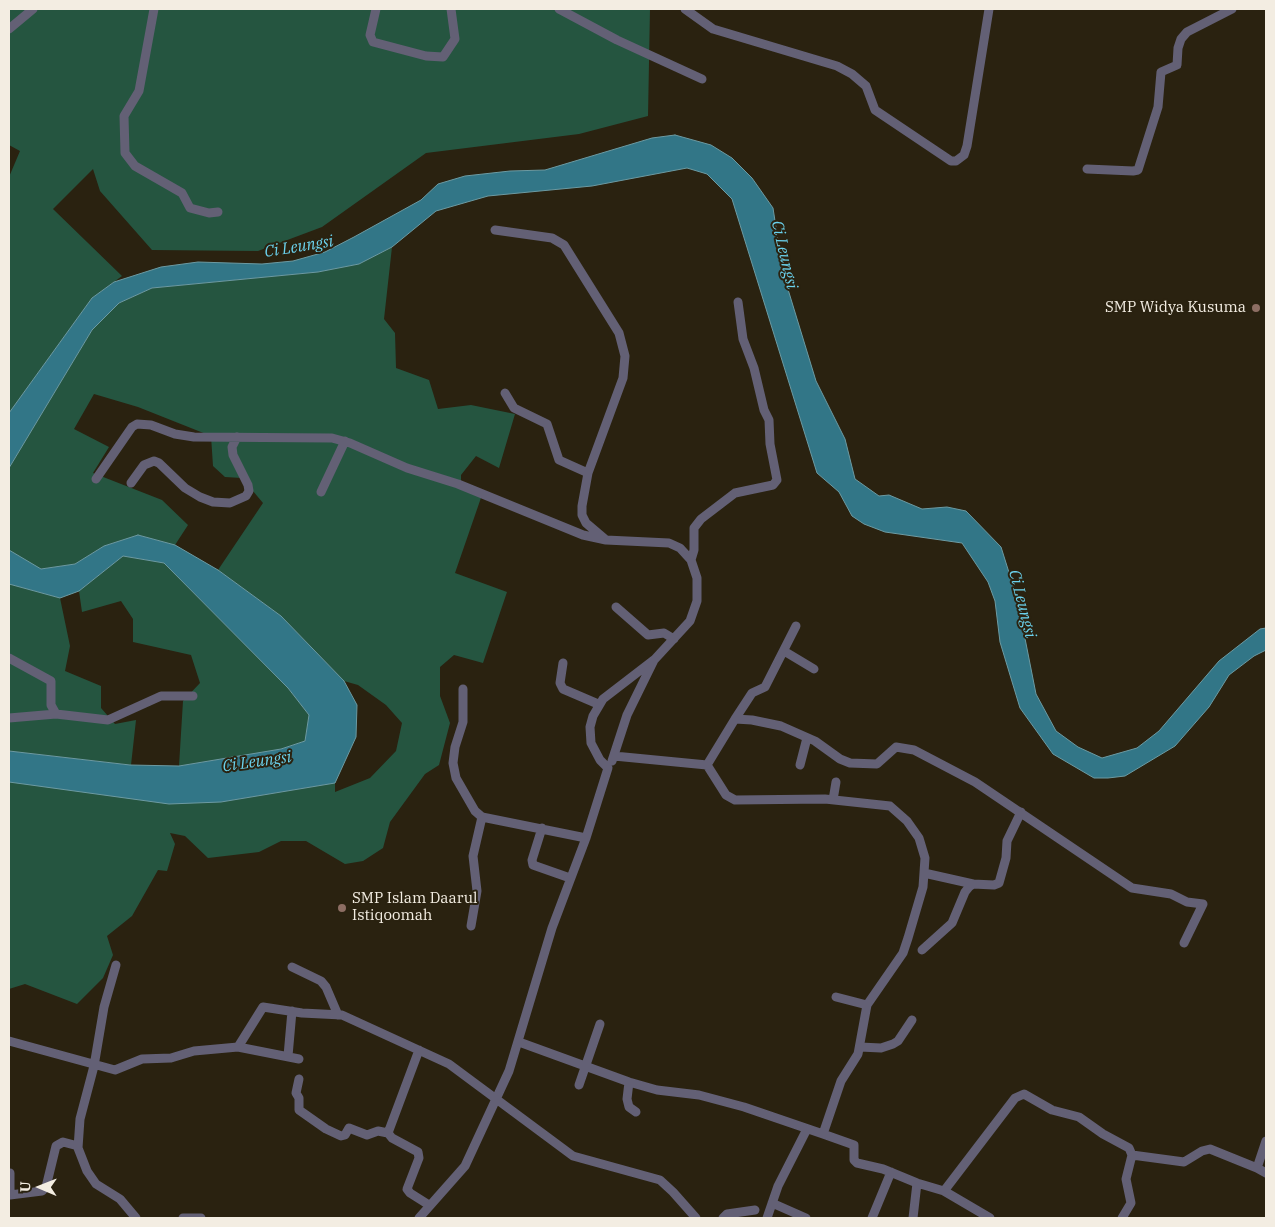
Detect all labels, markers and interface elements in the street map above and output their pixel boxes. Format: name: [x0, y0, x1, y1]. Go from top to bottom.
water label: Ci Leungsi: [767, 219, 801, 291]
water label: Ci Leungsi: [263, 232, 335, 262]
place label: SMP Widya Kusuma: [1105, 299, 1246, 317]
marker: SMP Widya Kusuma: [1250, 302, 1262, 314]
water label: Ci Leungsi: [1004, 568, 1040, 640]
water label: Ci Leungsi: [221, 748, 293, 776]
place label: SMP Islam Daarul Istiqoomah: [352, 890, 477, 925]
marker: SMP Islam Daarul Istiqoomah: [336, 902, 348, 914]
north arrow: [15, 1162, 65, 1212]
text: U: [16, 1181, 34, 1192]

